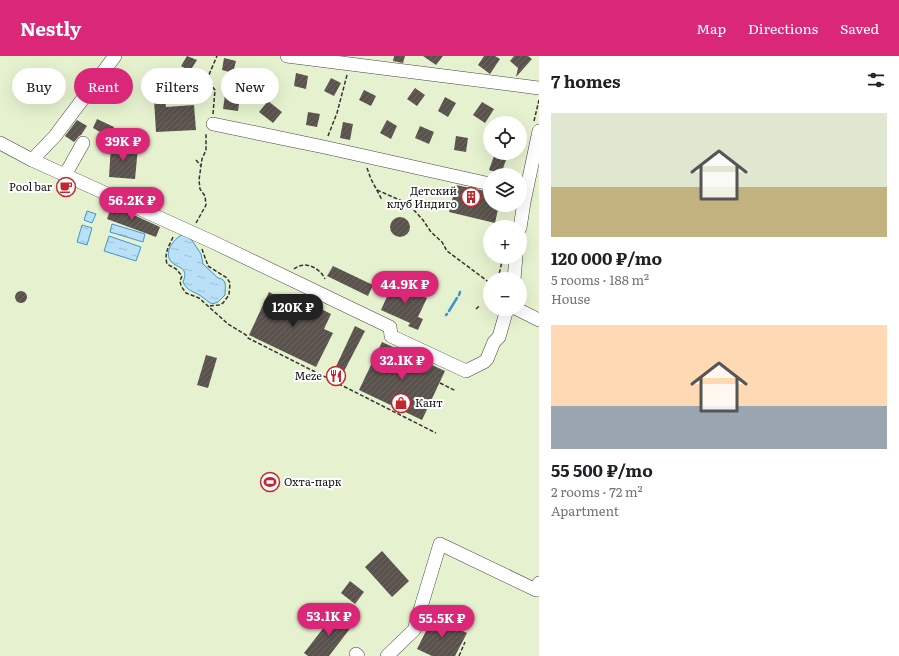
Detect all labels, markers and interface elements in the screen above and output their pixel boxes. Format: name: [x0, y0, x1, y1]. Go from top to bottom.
text: Nestly: [20, 14, 81, 42]
text: Map: [696, 18, 726, 38]
text: Directions: [748, 18, 818, 38]
text: Saved: [840, 18, 879, 38]
chip: Buy: [12, 68, 66, 104]
chip: Rent: [74, 68, 133, 104]
chip: Filters: [141, 68, 213, 104]
chip: New: [221, 68, 279, 104]
text: 7 homes: [551, 68, 621, 93]
icon: filters: [865, 69, 887, 91]
map controls: [483, 116, 527, 316]
button: locate: [483, 116, 527, 160]
pin: 39K ₽: [95, 128, 151, 162]
text: 39K ₽: [105, 131, 141, 150]
icon: home: [683, 139, 755, 211]
button: layers: [483, 168, 527, 212]
cafe icon: Pool bar: [55, 176, 77, 198]
place label: Pool bar: [9, 178, 53, 194]
place label: Детский клуб Индиго: [387, 182, 457, 211]
building icon: Детский клуб Индиго: [460, 186, 482, 208]
pin: 56.2K ₽: [95, 187, 169, 221]
text: 56.2K ₽: [108, 190, 156, 209]
button: +: [483, 220, 527, 264]
text: 120 000 ₽/mo: [551, 245, 662, 270]
text: 5 rooms · 188 m²: [551, 270, 649, 289]
pin: 44.9K ₽: [368, 271, 442, 305]
button: −: [483, 272, 527, 316]
text: 44.9K ₽: [381, 274, 429, 293]
text: House: [551, 289, 590, 308]
pin: 120K ₽: [260, 294, 326, 328]
text: 120K ₽: [272, 297, 314, 316]
pin: 32.1K ₽: [365, 347, 439, 381]
text: 32.1K ₽: [379, 350, 425, 369]
icon: home: [683, 351, 755, 423]
restaurant icon: Meze: [325, 365, 347, 387]
place label: Meze: [294, 367, 322, 383]
shop icon: Кант: [390, 392, 412, 414]
place label: Кант: [415, 394, 443, 410]
text: 55 500 ₽/mo: [551, 457, 653, 482]
sports icon: Охта-парк: [259, 471, 281, 493]
place label: Охта-парк: [284, 473, 342, 489]
text: 2 rooms · 72 m²: [551, 482, 643, 501]
text: Apartment: [551, 501, 619, 520]
pin: 53.1K ₽: [292, 603, 366, 637]
pin: 55.5K ₽: [405, 605, 479, 639]
text: 53.1K ₽: [306, 606, 352, 625]
text: 55.5K ₽: [419, 608, 465, 627]

